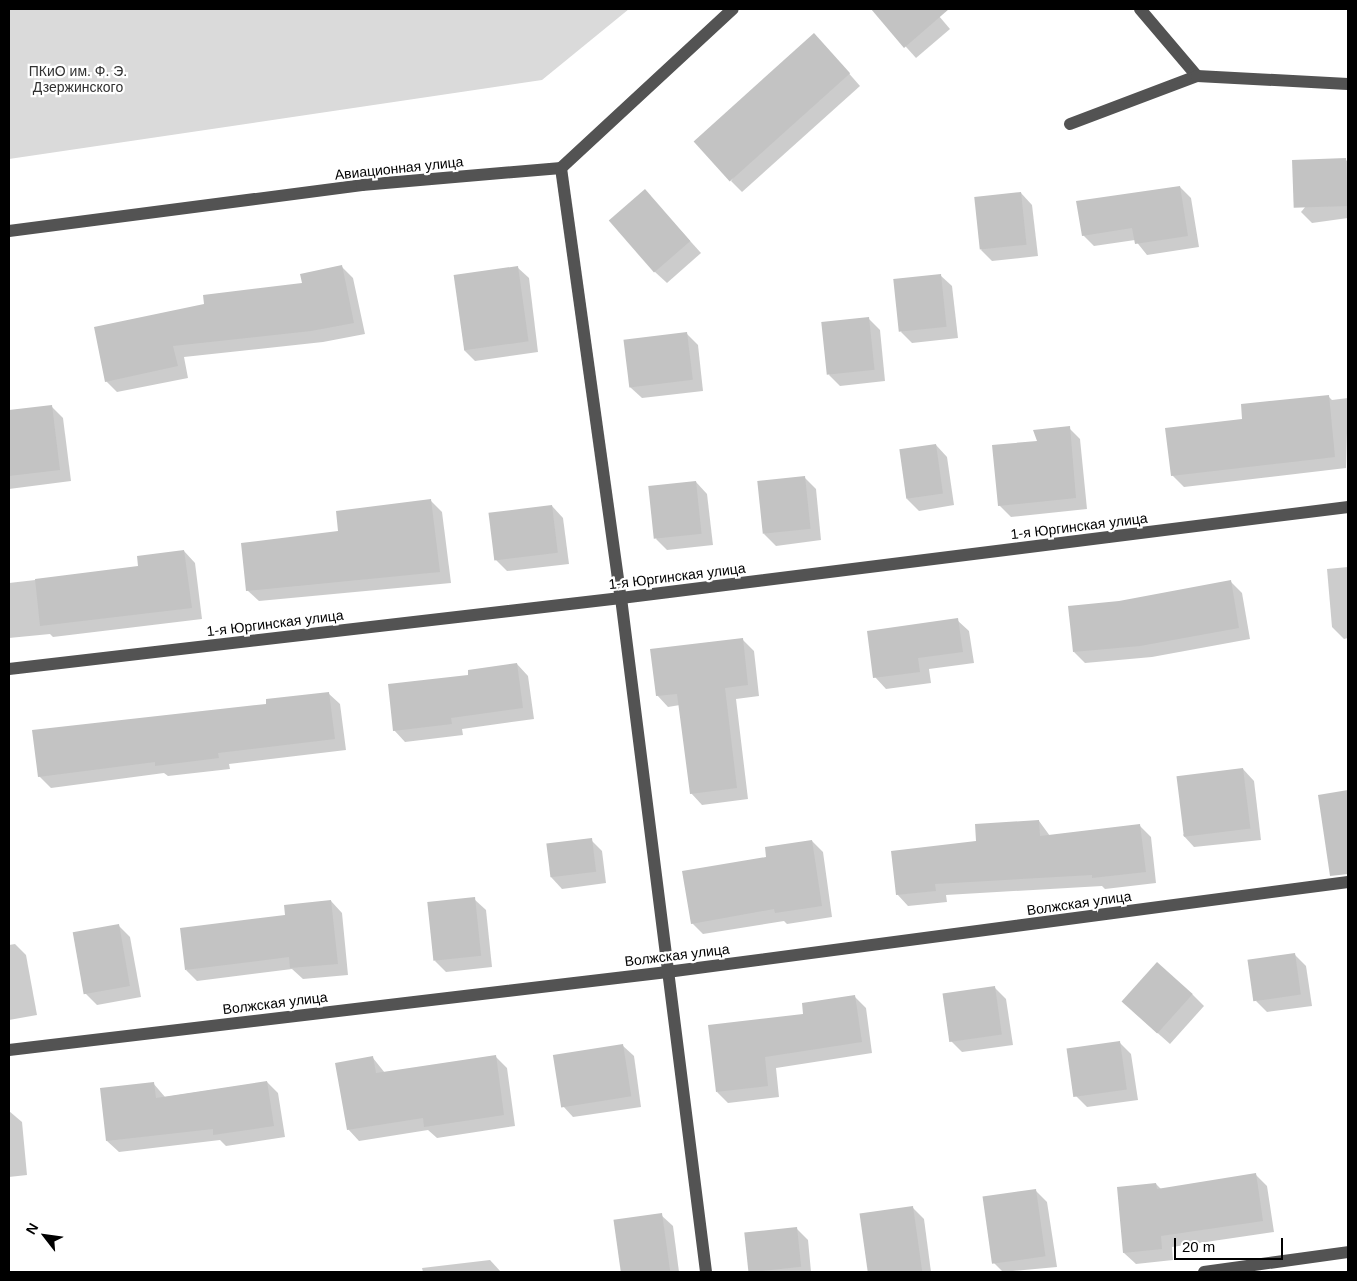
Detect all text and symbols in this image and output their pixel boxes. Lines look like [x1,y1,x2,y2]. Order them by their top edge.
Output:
park label: ПКиО им. Ф. Э. Дзержинского [29,63,127,95]
street label: Авиационная улица [334,153,464,183]
street label: 1-я Юргинская улица [1010,509,1148,543]
street label: 1-я Юргинская улица [608,559,746,593]
street label: 1-я Юргинская улица [206,606,344,640]
street label: Волжская улица [1026,887,1132,919]
street label: Волжская улица [624,940,730,970]
street label: Волжская улица [222,988,328,1018]
north arrow [20,1211,70,1261]
text: N [23,1220,41,1237]
scale bar [1177,1228,1286,1260]
text: 20 m [1182,1238,1215,1255]

